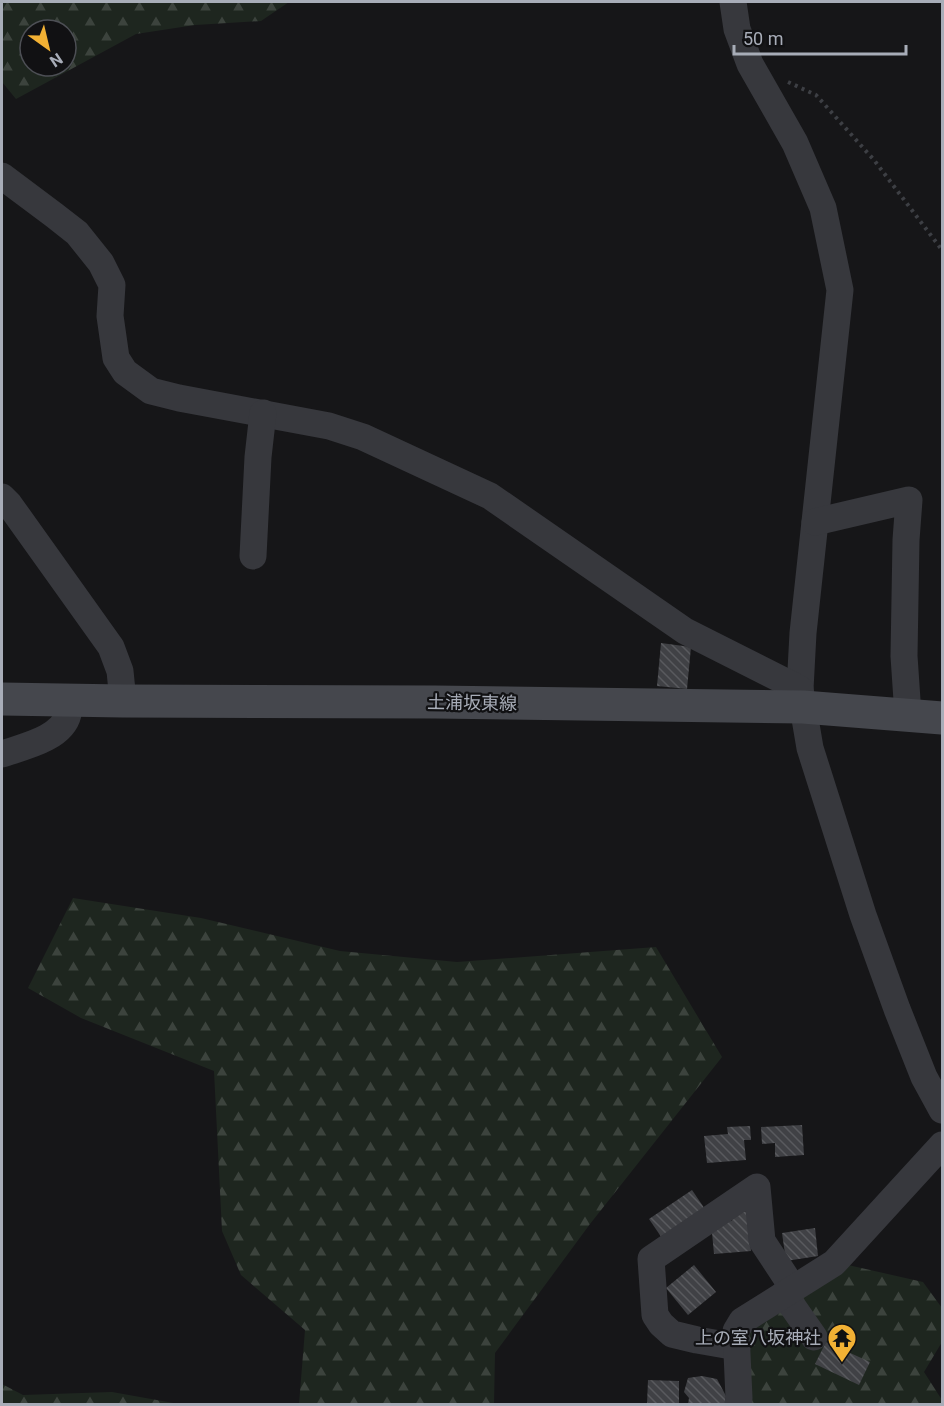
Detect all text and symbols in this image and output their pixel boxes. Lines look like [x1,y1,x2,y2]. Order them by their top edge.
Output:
north arrow [18,18,78,78]
scale bar [734,18,906,56]
text: 50 m [743,28,783,49]
text: N [46,49,66,71]
street label: 土浦坂東線 [427,691,517,714]
temple icon: 上の室八坂神社 [826,1322,858,1364]
place label: 上の室八坂神社 [695,1327,821,1348]

